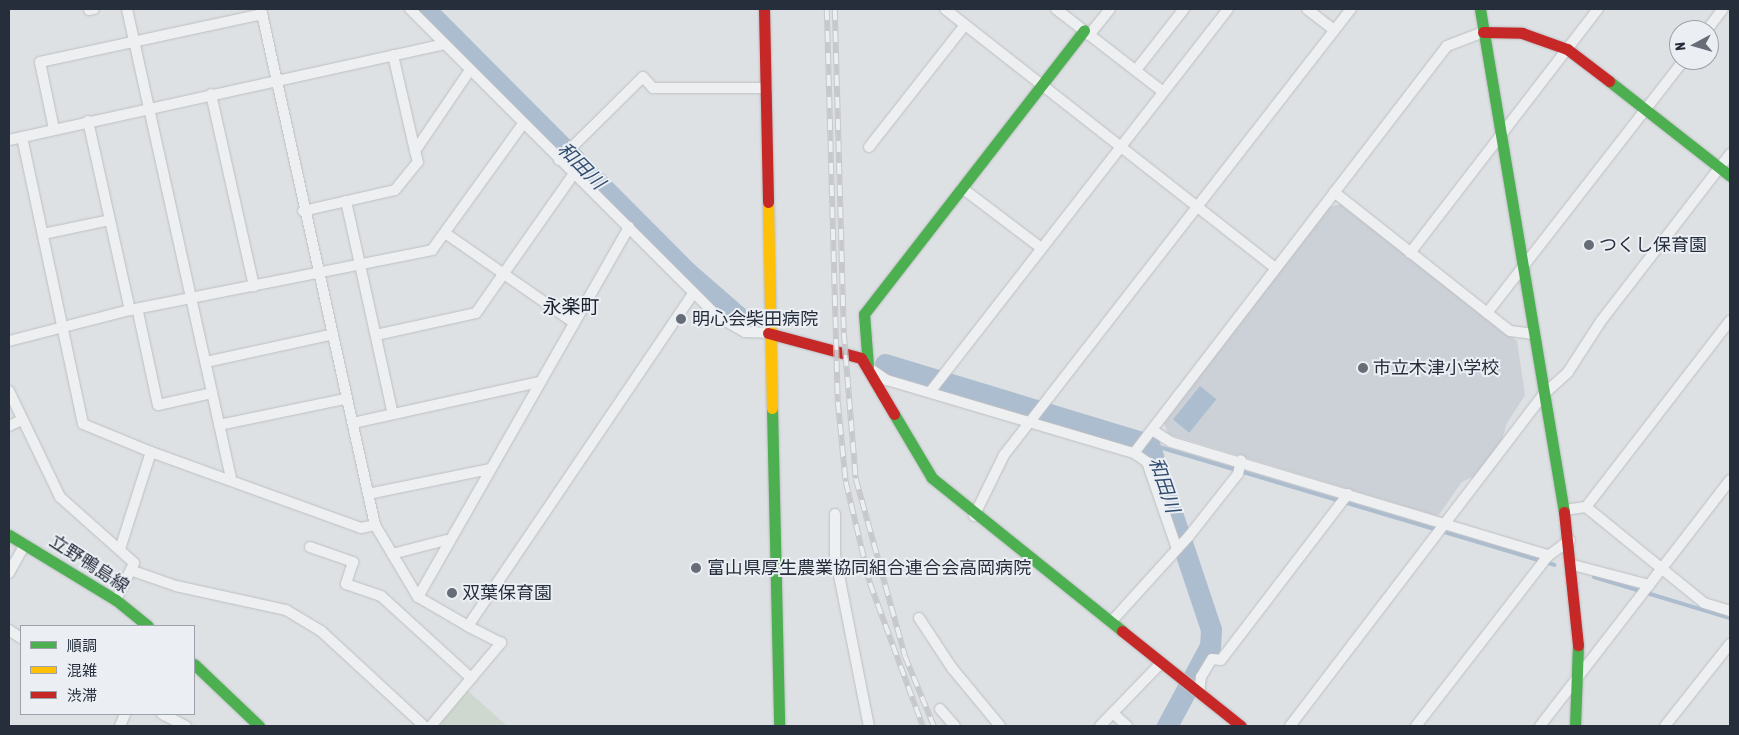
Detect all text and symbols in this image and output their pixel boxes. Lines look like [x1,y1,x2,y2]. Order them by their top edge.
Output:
north arrow [1669,20,1719,70]
text: N [1672,42,1688,51]
water label: 和田川 [553,138,609,194]
place label: つくし保育園 [1599,234,1707,256]
marker: つくし保育園 [1583,239,1595,251]
district label: 永楽町 [543,296,599,318]
place label: 明心会柴田病院 [692,308,818,330]
marker: 明心会柴田病院 [674,312,688,326]
place label: 市立木津小学校 [1373,357,1499,379]
marker: 市立木津小学校 [1357,362,1369,374]
water label: 和田川 [1144,454,1184,516]
street label: 立野鴨島線 [45,530,133,598]
place label: 富山県厚生農業協同組合連合会高岡病院 [707,557,1031,579]
marker: 富山県厚生農業協同組合連合会高岡病院 [689,561,703,575]
place label: 双葉保育園 [462,582,552,604]
marker: 双葉保育園 [446,587,458,599]
legend [20,625,195,715]
text: 順調 [67,637,97,654]
text: 混雑 [67,662,97,679]
text: 渋滞 [67,687,97,704]

